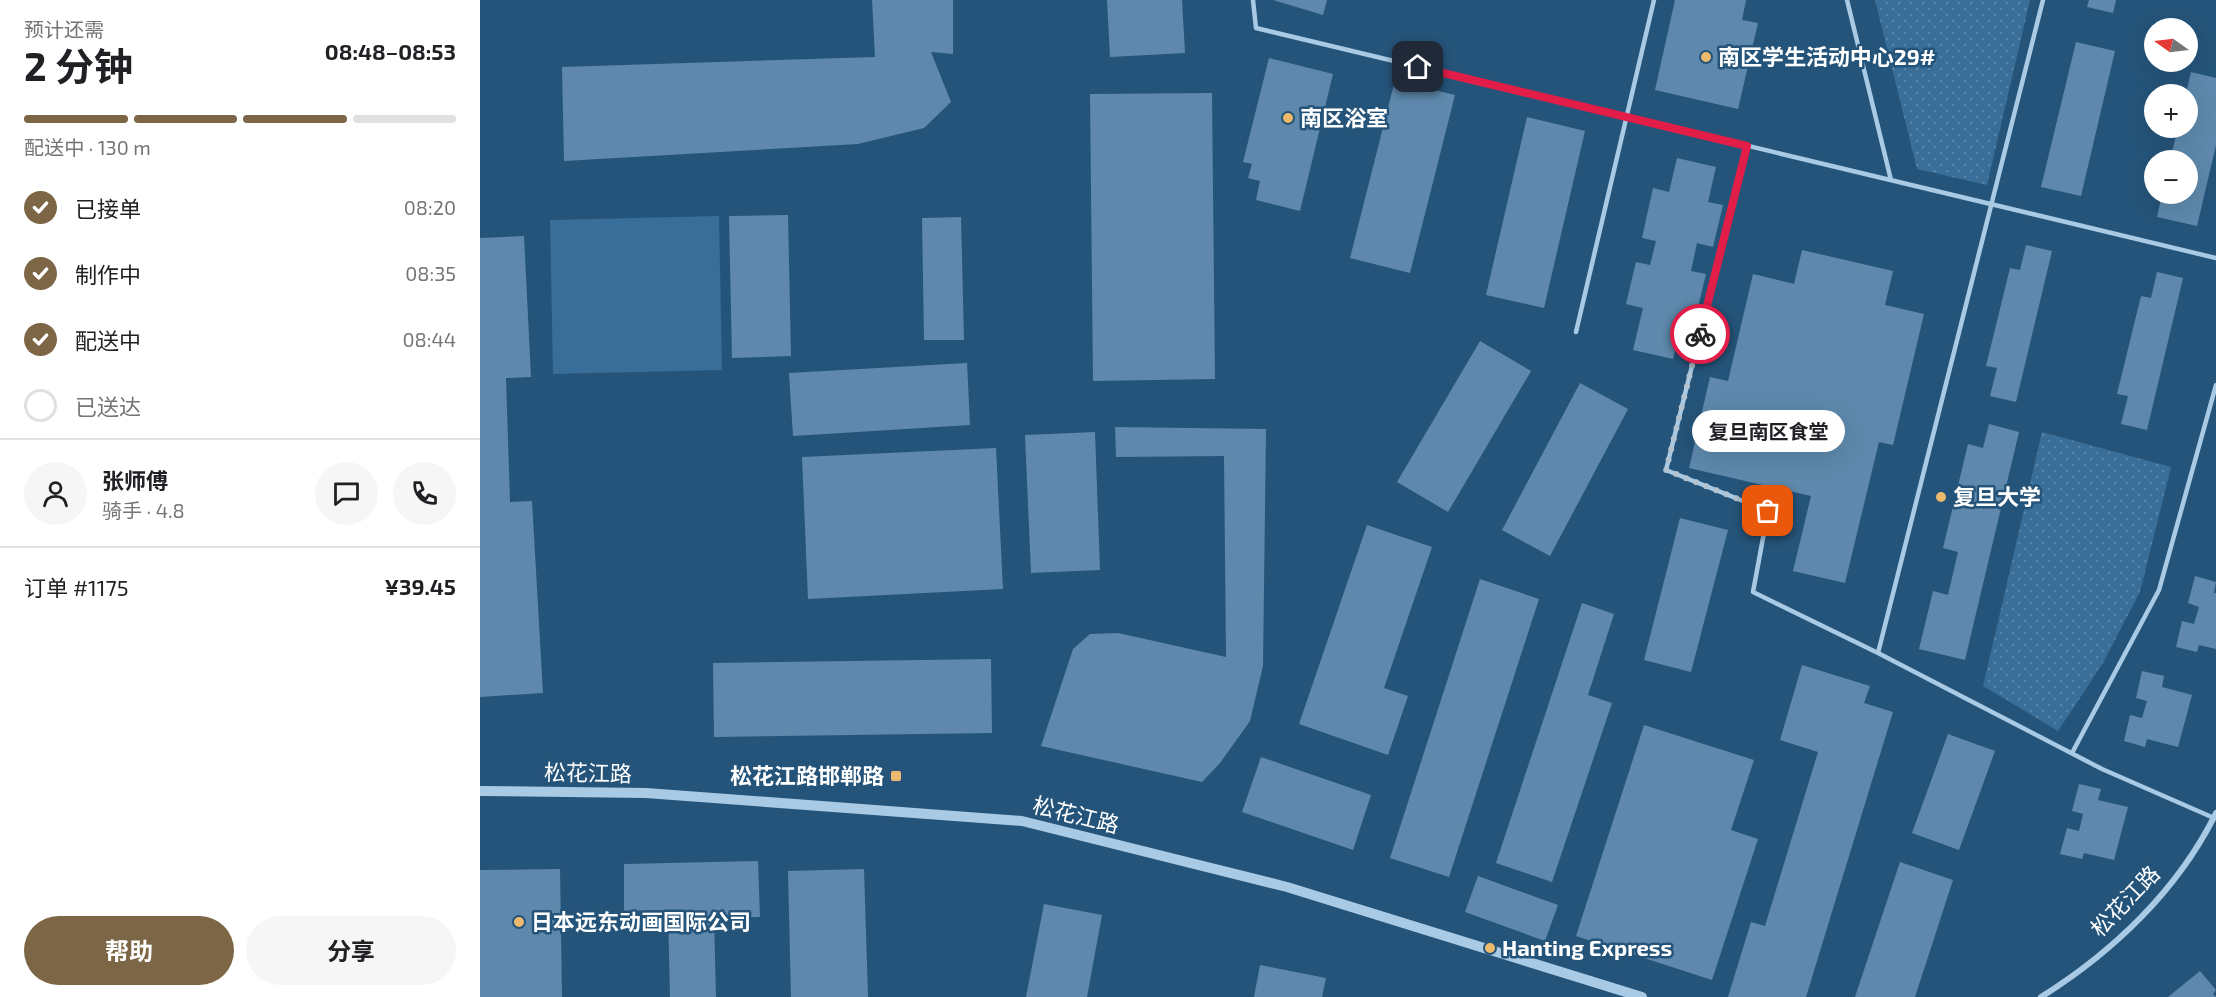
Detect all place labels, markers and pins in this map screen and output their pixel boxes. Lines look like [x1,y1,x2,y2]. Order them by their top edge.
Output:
pin [1392,41,1443,92]
place label: 南区学生活动中心29# [1718,43,1935,69]
marker: 南区学生活动中心29# [1699,50,1713,64]
place label: 南区浴室 [1300,104,1388,130]
marker: 南区浴室 [1281,111,1295,125]
callout: 复旦南区食堂 [1692,409,1844,451]
place label: 复旦大学 [1953,483,2041,509]
pin [1742,485,1793,536]
marker: 复旦大学 [1934,490,1948,504]
place label: 松花江路邯郸路 [730,762,884,788]
marker: 松花江路邯郸路 [889,769,903,783]
place label: 日本远东动画国际公司 [531,908,751,934]
marker: 日本远东动画国际公司 [512,915,526,929]
place label: Hanting Express [1502,934,1672,960]
marker: Hanting Express [1483,941,1497,955]

